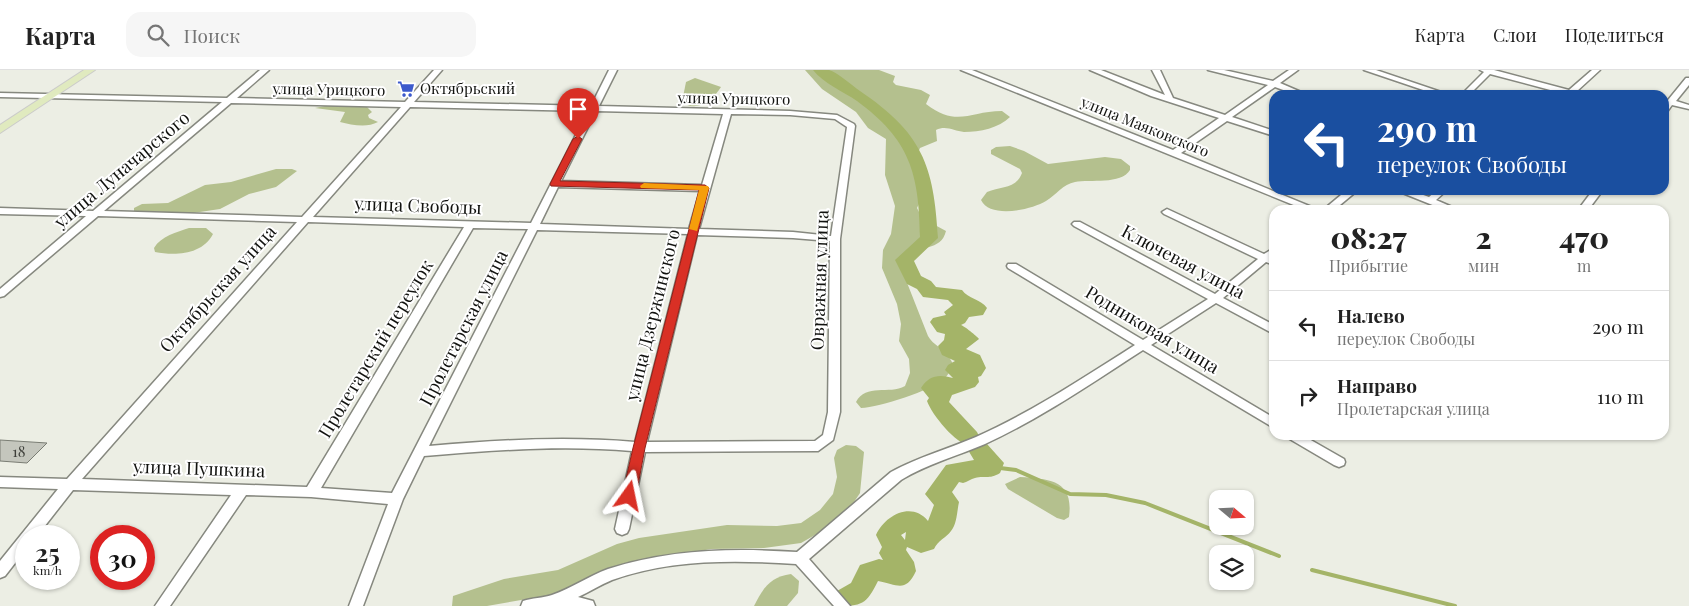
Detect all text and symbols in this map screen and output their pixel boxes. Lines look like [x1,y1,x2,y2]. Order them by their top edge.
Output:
search box [126,12,476,57]
text: Карта [25,19,96,51]
icon: search [144,21,172,49]
text: Поиск [184,22,240,48]
text: Карта [1414,23,1465,47]
text: Слои [1493,23,1537,47]
text: Поделиться [1565,23,1664,47]
street label: улица Урицкого [272,78,385,100]
place label: Октябрьский [420,78,515,98]
supermarket icon: Октябрьский [396,79,416,99]
street label: улица Урицкого [677,87,790,109]
pin [557,88,599,139]
street label: улица Маяковского [1077,91,1212,161]
icon: arrive [564,95,592,123]
text: 290 m [1377,104,1477,151]
street label: улица Луначарского [48,105,194,234]
icon: left [1294,110,1359,175]
text: переулок Свободы [1377,149,1567,179]
street label: улица Свободы [353,191,482,219]
street label: Овражная улица [805,209,833,351]
text: 08:27 [1330,217,1407,257]
text: 2 [1476,217,1492,257]
text: 470 [1559,217,1609,257]
street label: Ключевая улица [1118,218,1249,304]
street label: Октябрьская улица [154,220,281,357]
street label: улица Дзержинского [619,226,685,404]
street label: Пролетарская улица [413,245,513,410]
street label: Пролетарский переулок [312,255,438,442]
text: Прибытие [1329,255,1408,276]
text: мин [1468,255,1499,276]
text: m [1577,255,1591,276]
street label: Родниковая улица [1081,280,1224,379]
text: Налево [1337,302,1405,328]
icon: left [1294,312,1322,340]
text: 290 m [1592,313,1644,339]
text: переулок Свободы [1337,328,1475,349]
text: Направо [1337,372,1417,398]
icon: right [1294,382,1322,410]
text: 110 m [1597,383,1644,409]
text: Пролетарская улица [1337,398,1490,419]
house number: 18 [12,441,26,461]
street label: улица Пушкина [132,454,266,482]
position arrow [602,469,654,521]
north arrow [1209,490,1254,535]
map controls [1209,490,1254,590]
speed limit sign: 30 [90,525,155,590]
text: 25 [35,535,60,568]
button: layers [1209,545,1254,590]
text: km/h [33,562,62,578]

